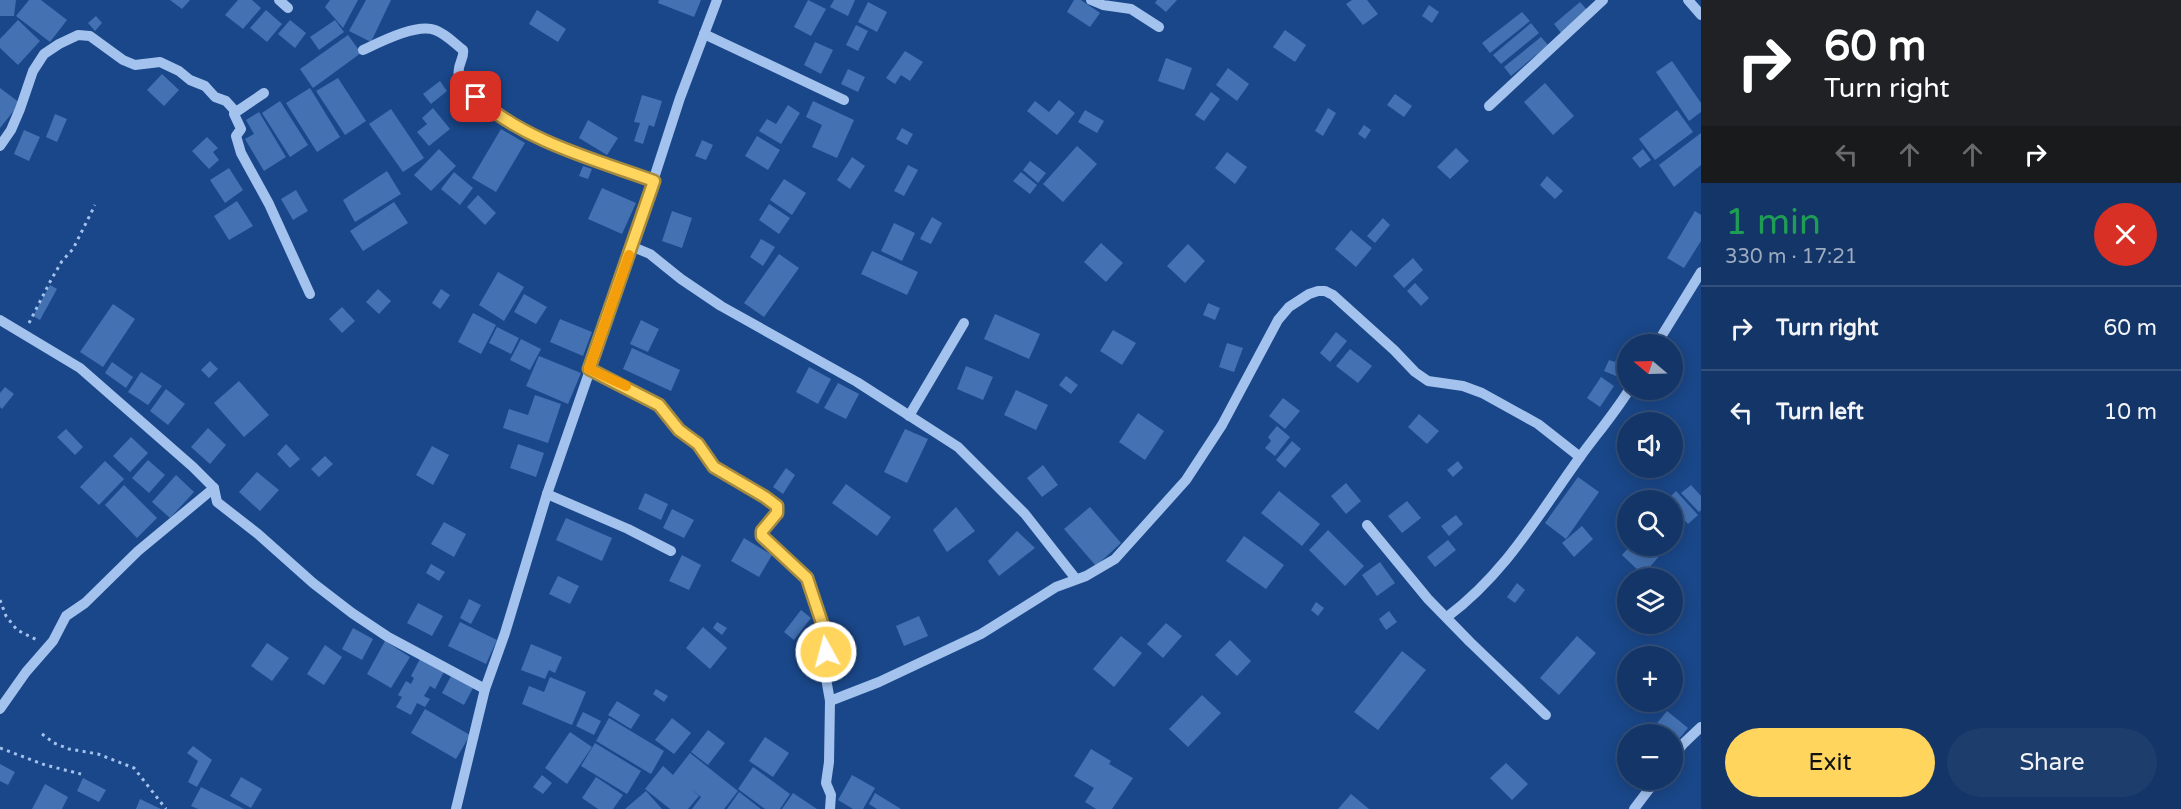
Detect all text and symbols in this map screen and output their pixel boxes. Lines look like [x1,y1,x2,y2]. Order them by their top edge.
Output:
text: 60 m [1824,21,1926,72]
icon: right [1725,24,1803,102]
pin [450,71,501,122]
text: Turn right [1824,72,1950,105]
icon: arrive [459,80,492,113]
icon: left [1830,138,1863,171]
icon: ahead [1893,138,1926,171]
icon: ahead [1956,138,1989,171]
icon: right [2019,138,2052,171]
text: 1 min [1725,201,1821,244]
button: close [2094,203,2157,266]
text: 330 m · 17:21 [1725,245,1857,269]
icon: right [1725,312,1758,345]
text: Turn right [1776,315,1878,341]
text: 60 m [2103,315,2157,341]
north arrow [1617,334,1683,400]
map controls [1617,334,1683,790]
icon: left [1725,396,1758,429]
text: Turn left [1776,399,1864,425]
text: 10 m [2103,399,2157,425]
button: sound [1617,412,1683,478]
button: search [1617,490,1683,556]
button: layers [1617,568,1683,634]
position arrow [794,620,858,684]
button: + [1617,646,1683,712]
button: − [1617,724,1683,790]
button: Exit [1725,728,1935,797]
button: Share [1947,728,2157,797]

